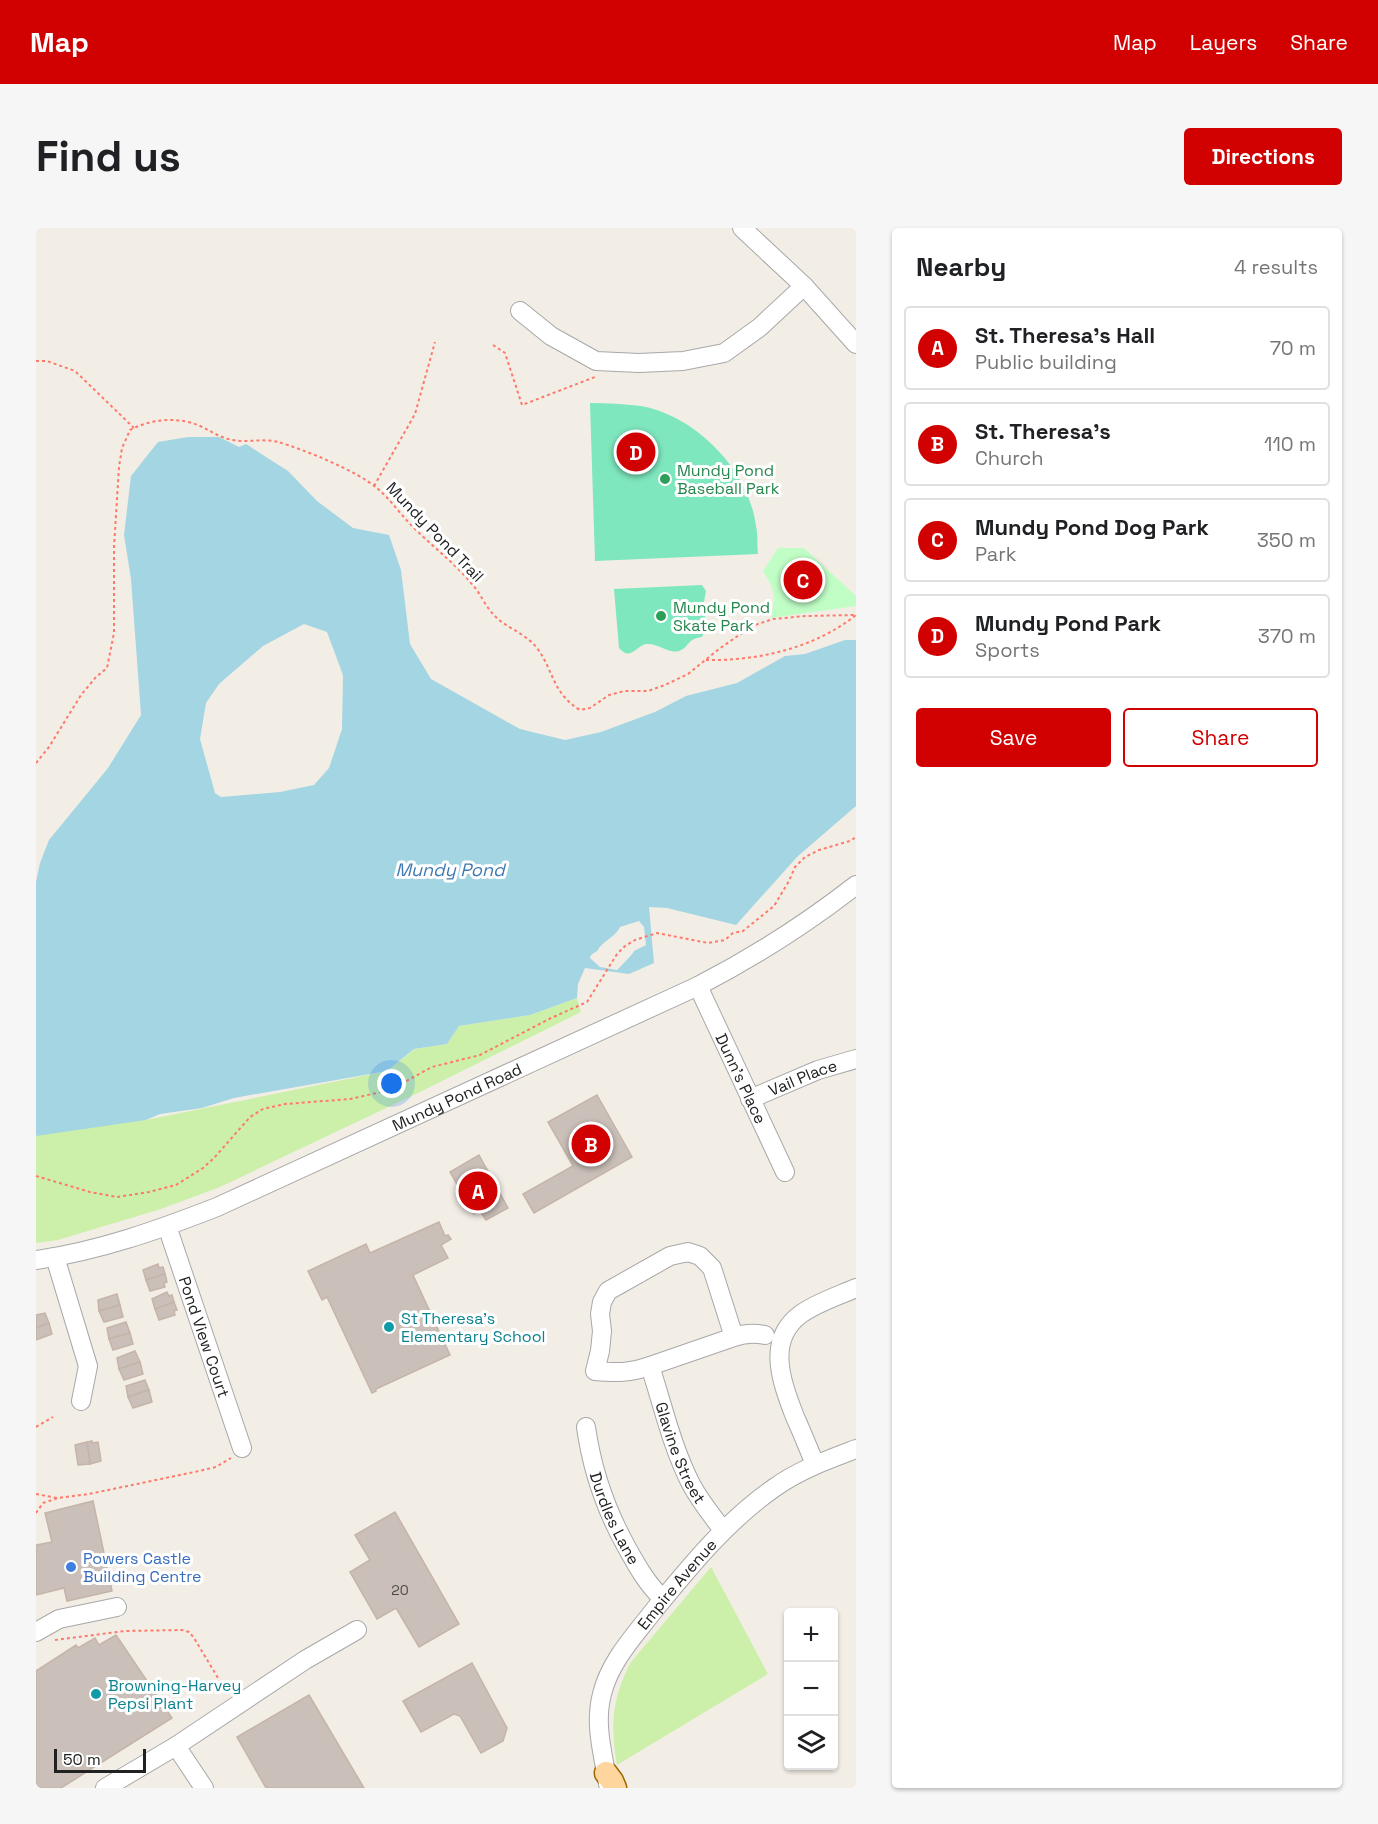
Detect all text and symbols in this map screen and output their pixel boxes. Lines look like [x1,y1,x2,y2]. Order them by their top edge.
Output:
text: Map [30,24,89,60]
text: Map [1113,29,1157,56]
text: Layers [1190,29,1257,56]
text: Share [1290,29,1348,56]
button: Directions [1184,128,1342,185]
text: Find us [36,130,181,183]
text: Nearby [916,250,1006,284]
text: 4 results [1234,254,1318,280]
text: St. Theresa's Hall [975,321,1155,349]
text: A [931,335,944,361]
text: 70 m [1270,335,1316,361]
text: Public building [975,349,1117,375]
text: St. Theresa's [975,417,1111,445]
pin: D [616,430,656,474]
text: B [931,431,944,457]
text: 110 m [1264,431,1316,457]
text: Church [975,445,1044,471]
place label: Mundy Pond Baseball Park [677,460,780,499]
marker: Mundy Pond Baseball Park [658,472,672,486]
street label: Mundy Pond Trail [382,477,488,587]
text: Mundy Pond Dog Park [975,513,1209,541]
text: C [931,527,944,553]
text: 350 m [1257,527,1316,553]
text: Park [975,541,1017,567]
pin: C [784,558,822,602]
place label: Mundy Pond Skate Park [673,597,770,636]
marker: Mundy Pond Skate Park [654,609,668,623]
text: Mundy Pond Park [975,609,1161,637]
text: D [931,623,944,649]
text: 370 m [1258,623,1316,649]
text: Sports [975,637,1040,663]
button: Save [916,708,1111,767]
button: Share [1123,708,1318,767]
water label: Mundy Pond [395,858,507,881]
street label: Dunn's Place [711,1030,771,1127]
street label: Vail Place [765,1055,839,1100]
street label: Mundy Pond Road [389,1058,525,1136]
your location [377,1069,406,1098]
pin: B [572,1122,610,1166]
pin: A [458,1168,498,1214]
street label: Pond View Court [174,1273,235,1400]
place label: St Theresa's Elementary School [401,1308,546,1347]
marker: St Theresa's Elementary School [382,1320,396,1334]
street label: Glavine Street [651,1399,711,1508]
street label: Durdles Lane [585,1469,645,1568]
street label: Empire Avenue [632,1534,721,1634]
place label: Powers Castle Building Centre [83,1548,202,1587]
marker: Powers Castle Building Centre [64,1560,78,1574]
house number: 20 [391,1581,409,1599]
map controls [784,1608,838,1770]
button: + [784,1608,838,1662]
button: − [784,1662,838,1716]
place label: Browning-Harvey Pepsi Plant [108,1675,241,1714]
marker: Browning-Harvey Pepsi Plant [89,1687,103,1701]
button: layers [784,1716,838,1770]
scale bar [54,1746,146,1774]
text: 50 m [63,1749,101,1770]

